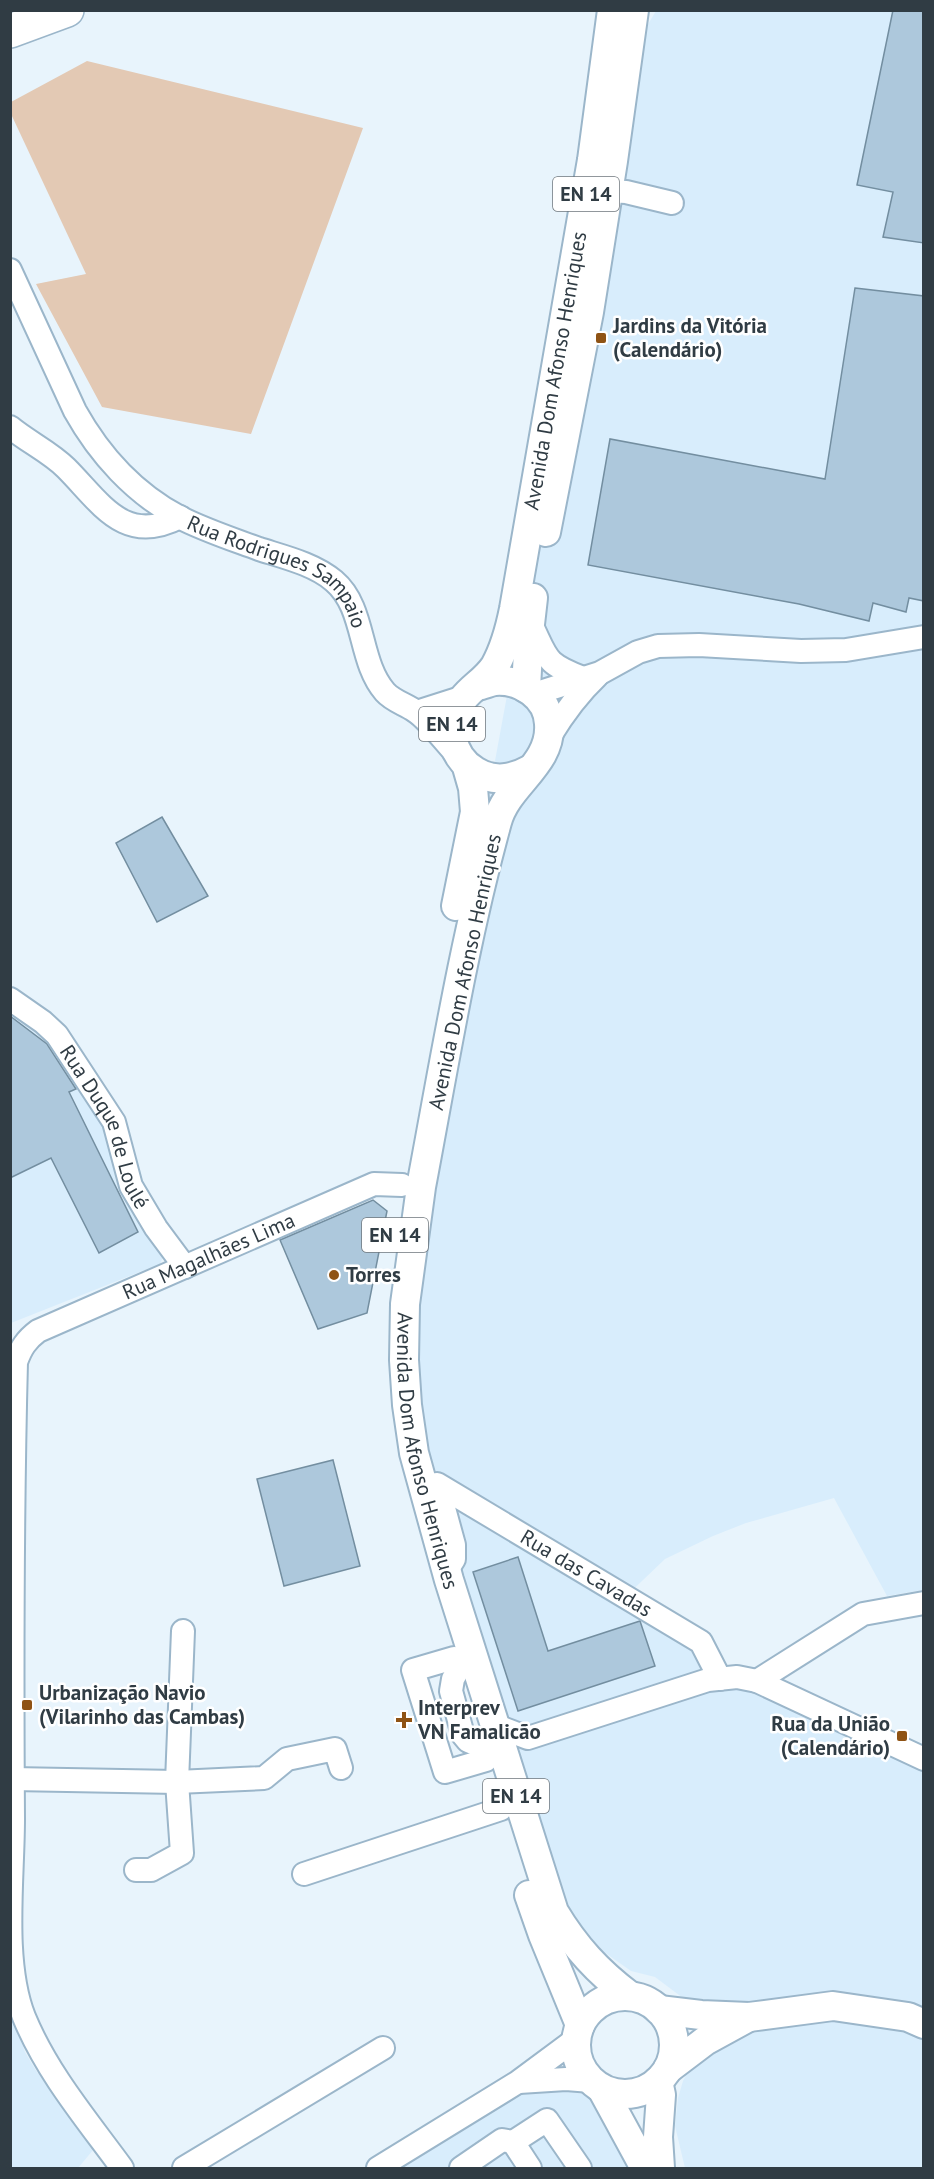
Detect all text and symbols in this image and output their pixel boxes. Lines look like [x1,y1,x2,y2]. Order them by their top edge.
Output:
road number: EN 14 [553,177,619,211]
street label: Avenida Dom Afonso Henriques [517,229,592,512]
place label: Jardins da Vitória (Calendário) [612,312,767,363]
marker: Jardins da Vitória (Calendário) [594,331,608,345]
street label: Rua Rodrigues Sampaio [183,509,373,631]
road number: EN 14 [419,707,485,741]
street label: Avenida Dom Afonso Henriques [422,831,507,1113]
street label: Rua Duque de Loulé [54,1040,156,1214]
street label: Rua Magalhães Lima [118,1206,299,1305]
road number: EN 14 [362,1218,428,1252]
place label: Torres [346,1261,401,1288]
marker: Torres [327,1268,341,1282]
street label: Avenida Dom Afonso Henriques [391,1312,465,1592]
street label: Rua das Cavadas [516,1523,657,1623]
place label: Urbanização Navio (Vilarinho das Cambas) [39,1679,245,1730]
place label: Interprev VN Famalicão [417,1694,541,1745]
marker: Urbanização Navio (Vilarinho das Cambas) [20,1698,34,1712]
place label: Rua da União (Calendário) [771,1710,890,1761]
marker: Interprev VN Famalicão [395,1711,413,1729]
marker: Rua da União (Calendário) [895,1729,909,1743]
road number: EN 14 [483,1779,549,1813]

